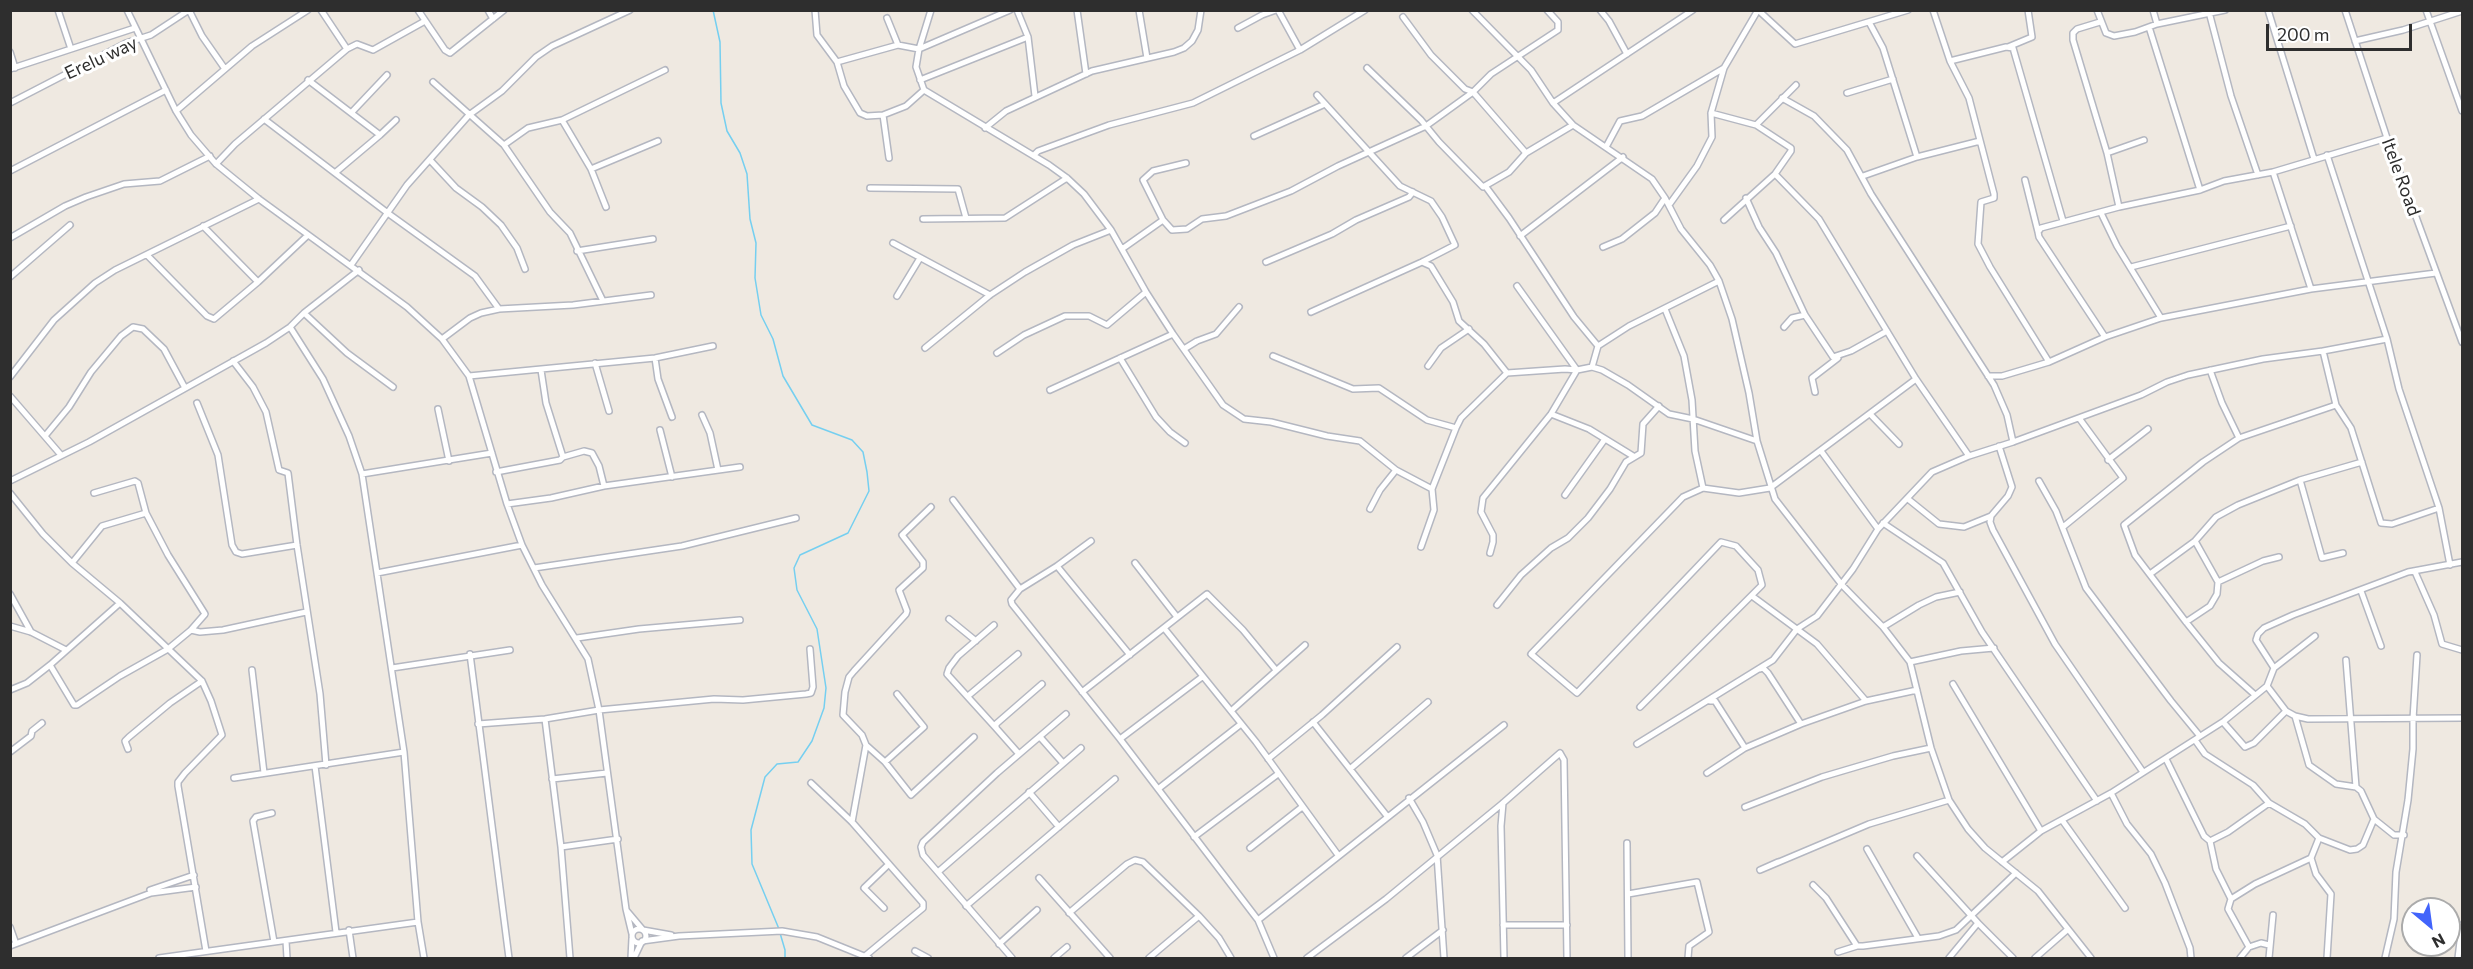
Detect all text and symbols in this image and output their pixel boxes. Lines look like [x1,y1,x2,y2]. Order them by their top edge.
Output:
scale bar [2269,12,2414,50]
text: 200 m [2277,23,2330,45]
street label: Erelu way [61,32,141,84]
street label: Itele Road [2377,135,2425,219]
north arrow [2401,897,2461,957]
text: N [2429,930,2449,953]

